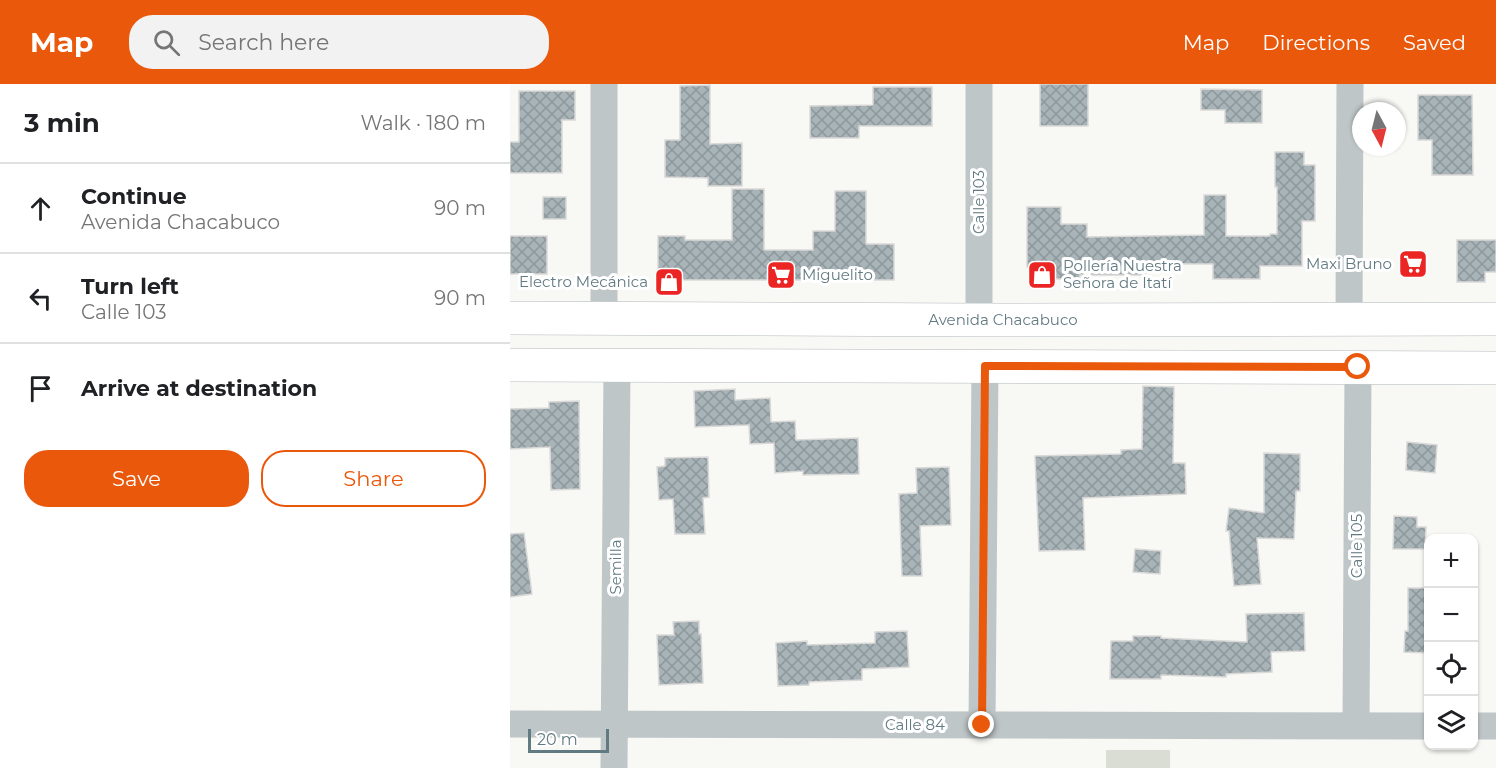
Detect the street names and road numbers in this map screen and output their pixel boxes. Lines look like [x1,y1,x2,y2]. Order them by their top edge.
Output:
street label: Calle 103 [969,170,988,234]
street label: Avenida Chacabuco [928,310,1078,329]
street label: Calle 105 [1347,514,1366,578]
street label: Semilla [606,539,625,595]
street label: Calle 84 [885,715,945,734]

